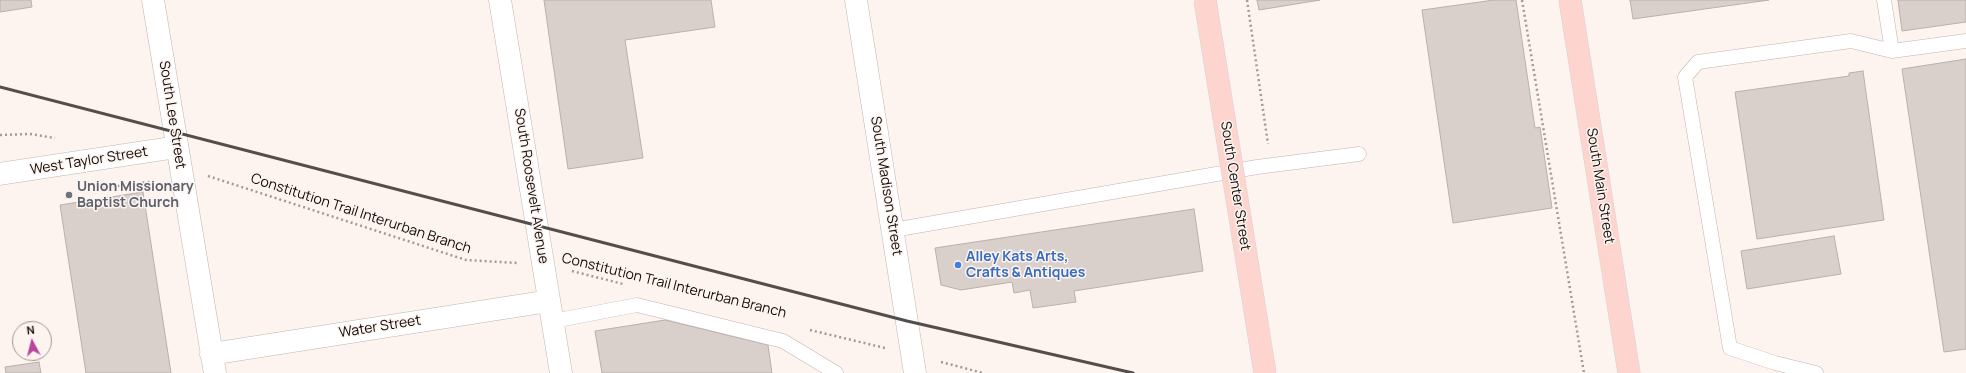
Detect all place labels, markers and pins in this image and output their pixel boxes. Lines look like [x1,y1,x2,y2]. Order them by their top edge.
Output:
place label: Union Missionary Baptist Church [77,179,194,212]
marker: Union Missionary Baptist Church [64,190,74,200]
place label: Alley Kats Arts, Crafts & Antiques [966,249,1085,282]
marker: Alley Kats Arts, Crafts & Antiques [953,260,963,270]

